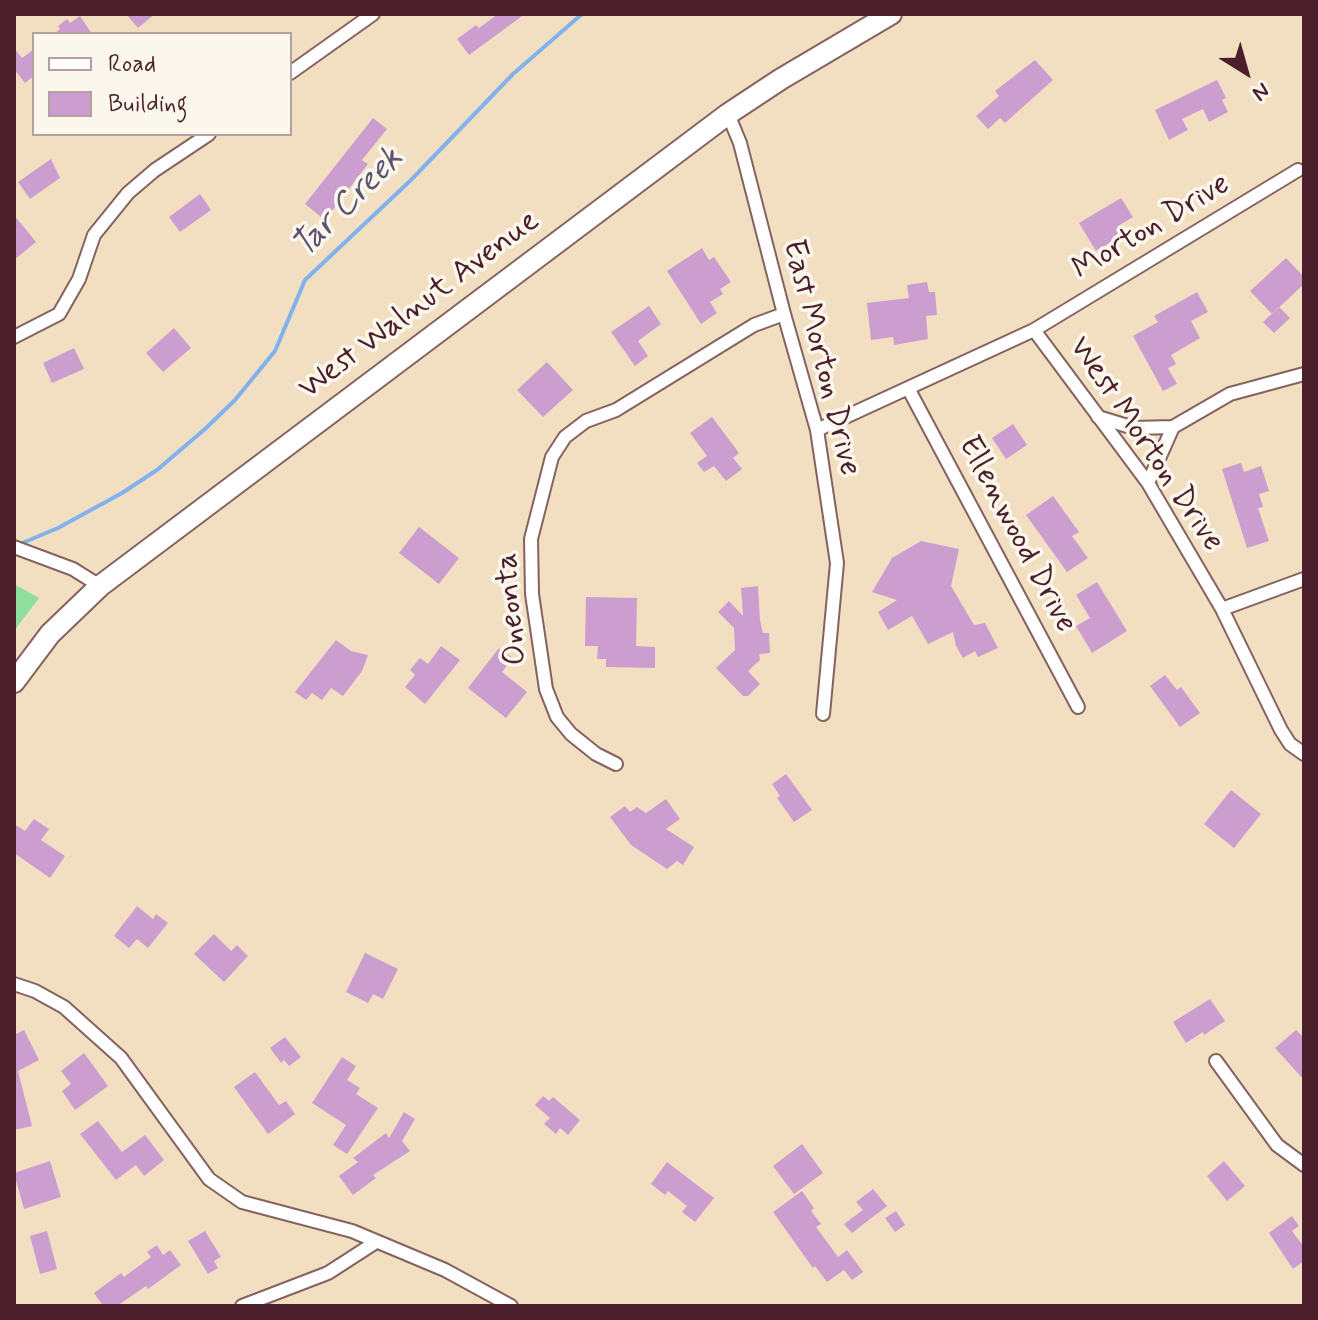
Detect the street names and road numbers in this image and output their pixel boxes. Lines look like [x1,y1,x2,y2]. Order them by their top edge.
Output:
street label: Morton Drive [1066,166,1238,290]
street label: West Walnut Avenue [292,203,548,409]
street label: East Morton Drive [772,236,868,480]
street label: West Morton Drive [1059,330,1231,560]
street label: Ellenwood Drive [948,430,1084,640]
street label: Oneonta [489,551,537,667]

